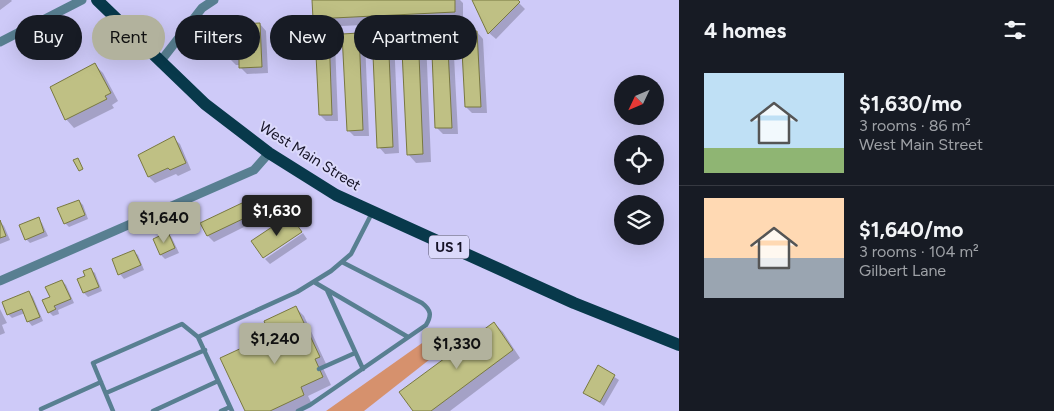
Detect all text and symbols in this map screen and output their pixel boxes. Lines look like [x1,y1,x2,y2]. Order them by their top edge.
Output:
chip: Buy [15,15,82,60]
chip: Rent [92,15,165,60]
chip: Filters [175,15,260,60]
chip: New [270,15,344,60]
chip: Apartment [354,15,477,60]
icon: filters [1001,16,1029,44]
text: 4 homes [704,18,786,43]
north arrow [614,75,664,125]
map controls [614,75,664,245]
text: $1,630/mo [859,91,962,116]
icon: home [744,93,804,153]
text: 3 rooms · 86 m² [859,116,971,135]
street label: West Main Street [256,118,364,195]
button: locate [614,135,664,185]
text: West Main Street [859,135,983,154]
pin: $1,630 [236,194,318,237]
button: layers [614,195,664,245]
text: $1,630 [253,201,301,220]
pin: $1,640 [123,202,205,244]
text: $1,640 [139,208,189,227]
text: $1,640/mo [859,217,964,242]
icon: home [744,218,804,278]
road number: US 1 [429,236,469,258]
text: 3 rooms · 104 m² [859,242,979,261]
text: Gilbert Lane [859,261,946,280]
pin: $1,240 [234,322,316,365]
pin: $1,330 [416,328,498,370]
text: $1,240 [250,329,300,348]
text: $1,330 [433,334,481,353]

